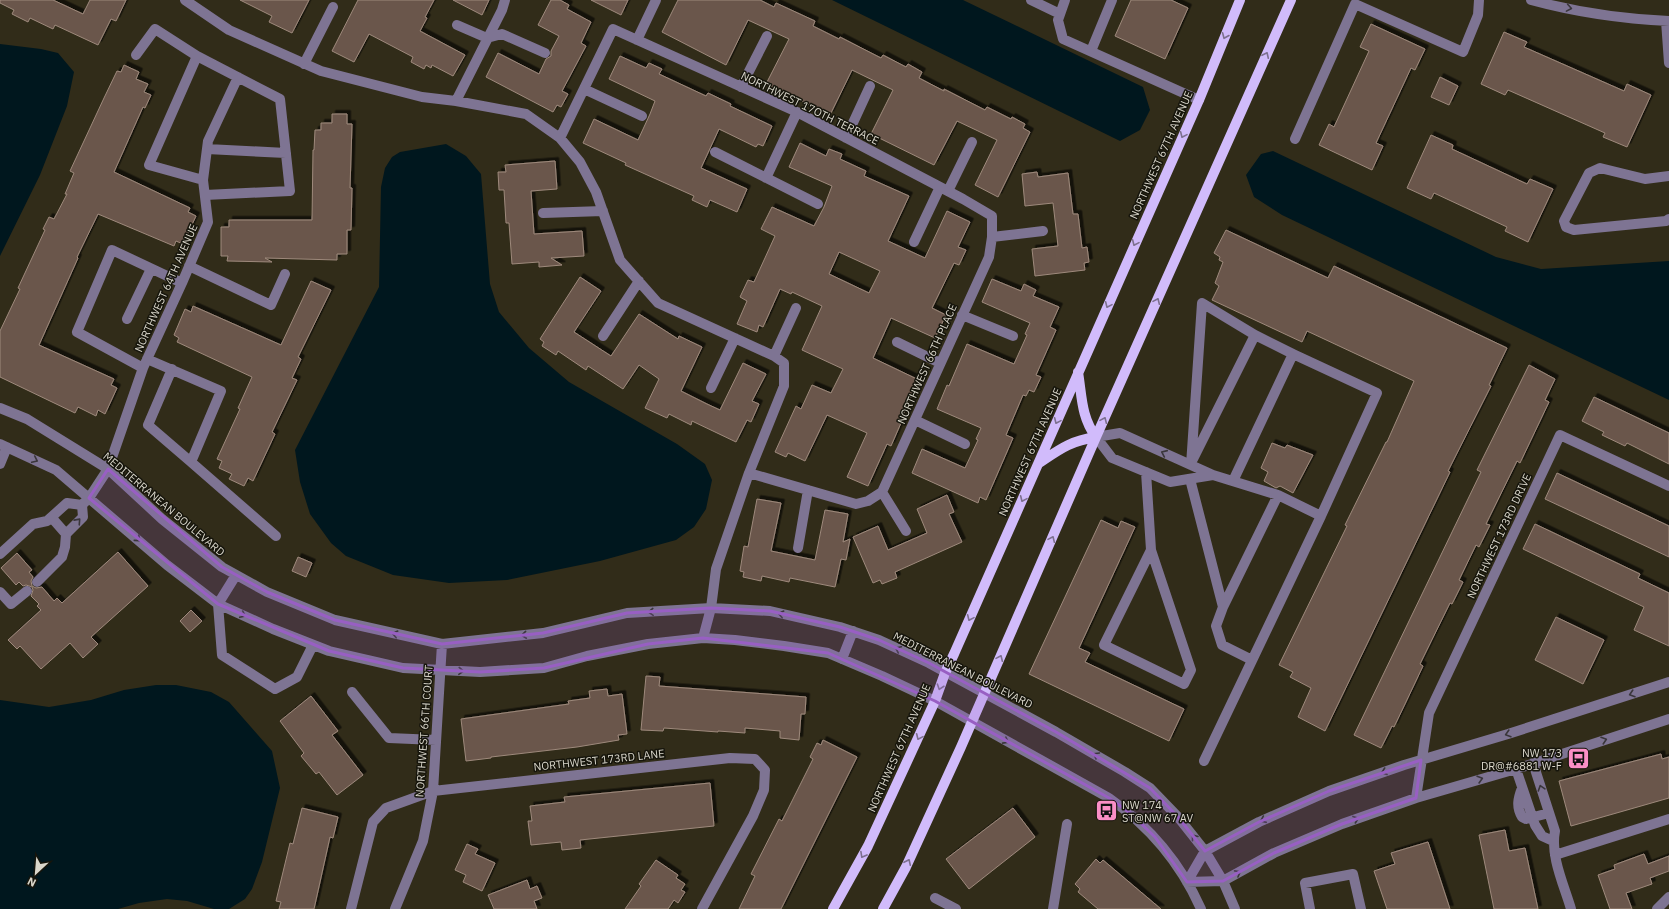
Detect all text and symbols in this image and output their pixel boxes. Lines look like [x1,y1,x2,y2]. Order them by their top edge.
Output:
one-way arrow [1566,3,1572,12]
one-way arrow [1222,32,1230,39]
one-way arrow [1261,52,1269,60]
street label: NORTHWEST 17OTH TERRACE [739,68,881,148]
street label: NORTHWEST 67TH AVENUE [1126,89,1196,221]
one-way arrow [1180,131,1188,139]
street label: NORTHWEST 64TH AVENUE [131,222,201,354]
one-way arrow [1132,239,1140,246]
one-way arrow [1152,298,1160,305]
one-way arrow [1105,301,1113,309]
street label: NORTHWEST 66TH PLACE [894,302,960,426]
street label: NORTHWEST 67TH AVENUE [995,386,1065,518]
one-way arrow [1054,416,1062,424]
one-way arrow [1099,417,1107,424]
street label: MEDITERRANEAN BOULEVARD [100,449,228,559]
one-way arrow [1161,450,1169,458]
one-way arrow [31,455,39,463]
street label: NORTHWEST 173RD DRIVE [1464,471,1534,601]
one-way arrow [1020,495,1028,502]
one-way arrow [74,518,81,526]
one-way arrow [133,535,140,542]
one-way arrow [1047,536,1055,543]
one-way arrow [648,607,654,616]
one-way arrow [238,610,246,618]
one-way arrow [777,610,784,618]
one-way arrow [967,614,975,621]
street label: MEDITERRANEAN BOULEVARD [891,629,1035,711]
one-way arrow [392,630,399,638]
one-way arrow [521,631,527,640]
one-way arrow [894,646,902,654]
one-way arrow [995,655,1003,662]
street label: NORTHWEST 66TH COURT [412,664,436,798]
one-way arrow [458,667,464,676]
street label: NORTHWEST 67TH AVENUE [864,682,934,814]
one-way arrow [936,684,944,691]
one-way arrow [1629,689,1636,698]
one-way arrow [1505,729,1512,738]
one-way arrow [915,733,923,740]
one-way arrow [1001,736,1009,744]
one-way arrow [1600,737,1607,745]
street label: NORTHWEST 173RD LANE [533,746,665,774]
place label: NW 173 DR@#6881 W-F [1481,746,1562,773]
bus stop icon: NW 173 DR@#6881 W-F [1565,746,1591,772]
one-way arrow [1092,752,1100,759]
one-way arrow [1380,767,1387,776]
one-way arrow [1476,775,1483,784]
one-way arrow [1537,785,1546,792]
bus stop icon: NW 174 ST@NW 67 AV [1093,798,1119,824]
place label: NW 174 ST@NW 67 AV [1122,798,1193,825]
one-way arrow [1260,815,1268,823]
one-way arrow [1352,815,1359,824]
one-way arrow [1192,834,1199,841]
one-way arrow [861,851,868,858]
north arrow [16,853,56,893]
one-way arrow [903,859,911,866]
one-way arrow [1234,871,1241,878]
text: N [25,874,38,890]

